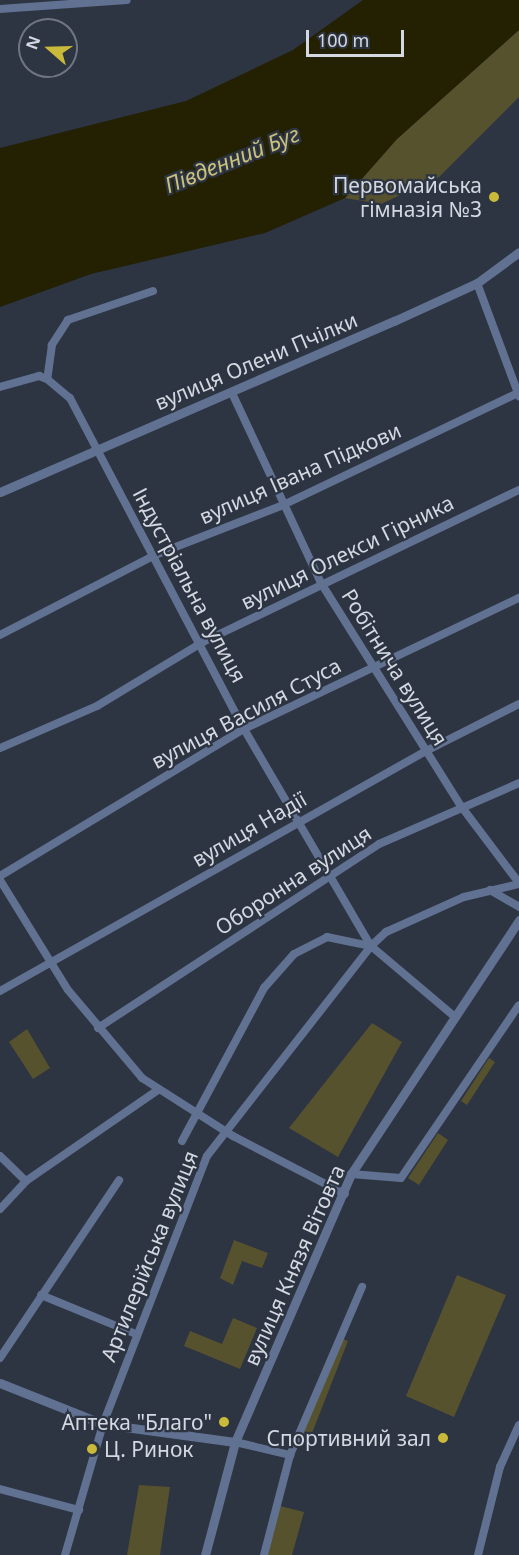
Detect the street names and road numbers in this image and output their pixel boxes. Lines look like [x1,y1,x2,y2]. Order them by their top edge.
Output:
street label: вулиця Олени Пчілки [151,307,361,415]
street label: вулиця Івана Підкови [195,417,405,529]
street label: Індустріальна вулиця [128,483,252,687]
street label: вулиця Олекси Гірника [237,489,457,615]
street label: Робітнича вулиця [337,584,453,750]
street label: вулиця Василя Стуса [147,652,345,774]
street label: вулиця Надії [187,786,311,872]
street label: Оборонна вулиця [210,820,376,940]
street label: Артилерійська вулиця [95,1147,203,1365]
street label: вулиця Князя Вітовта [238,1161,350,1369]

